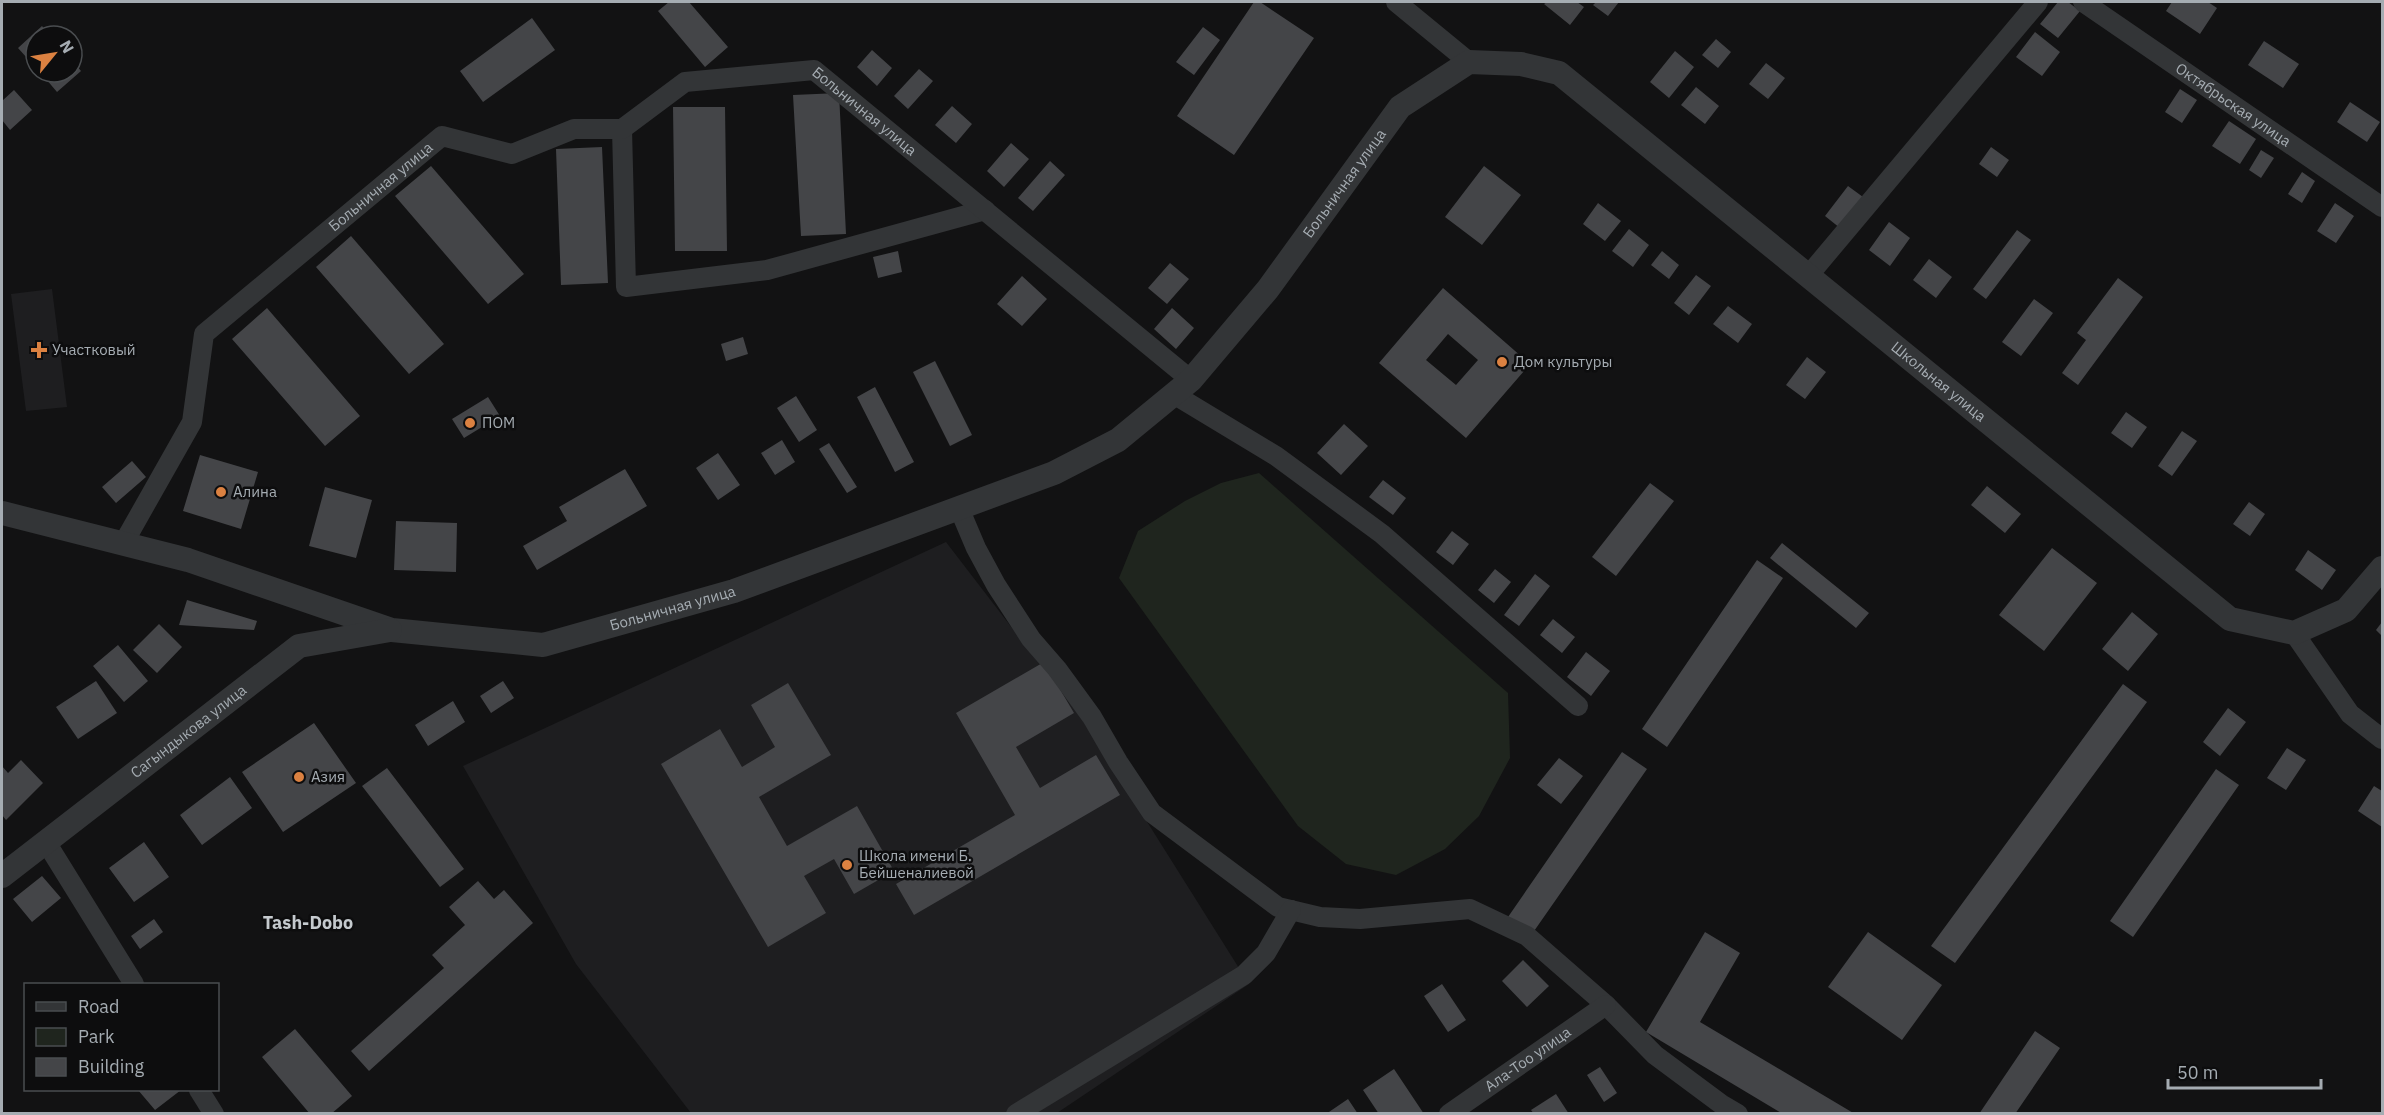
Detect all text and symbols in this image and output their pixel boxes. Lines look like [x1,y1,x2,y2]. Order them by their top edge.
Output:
north arrow [24,24,84,84]
text: N [55,36,79,57]
street label: Октябрьская улица [2172,58,2295,151]
street label: Больничная улица [808,62,921,160]
street label: Больничная улица [1298,125,1390,241]
street label: Больничная улица [324,138,437,235]
street label: Школьная улица [1887,337,1990,426]
place label: Участковый [52,340,136,359]
marker: Участковый [30,341,48,359]
place label: Дом культуры [1514,352,1612,371]
marker: Дом культуры [1495,355,1509,369]
place label: ПОМ [482,413,515,432]
marker: ПОМ [463,416,477,430]
place label: Алина [233,482,277,501]
marker: Алина [214,485,228,499]
street label: Больничная улица [607,581,738,635]
street label: Сагындыкова улица [127,680,250,782]
place label: Азия [311,767,345,786]
marker: Азия [292,770,306,784]
place label: Школа имени Б. Бейшеналиевой [859,846,974,882]
marker: Школа имени Б. Бейшеналиевой [840,858,854,872]
district label: Tash-Dobo [263,911,353,934]
legend [24,983,219,1091]
text: Road [78,995,119,1018]
street label: Ала-Тоо улица [1481,1022,1574,1095]
text: Park [78,1025,115,1048]
scale bar [2168,1052,2321,1090]
text: Building [78,1055,145,1078]
text: 50 m [2177,1061,2219,1084]

